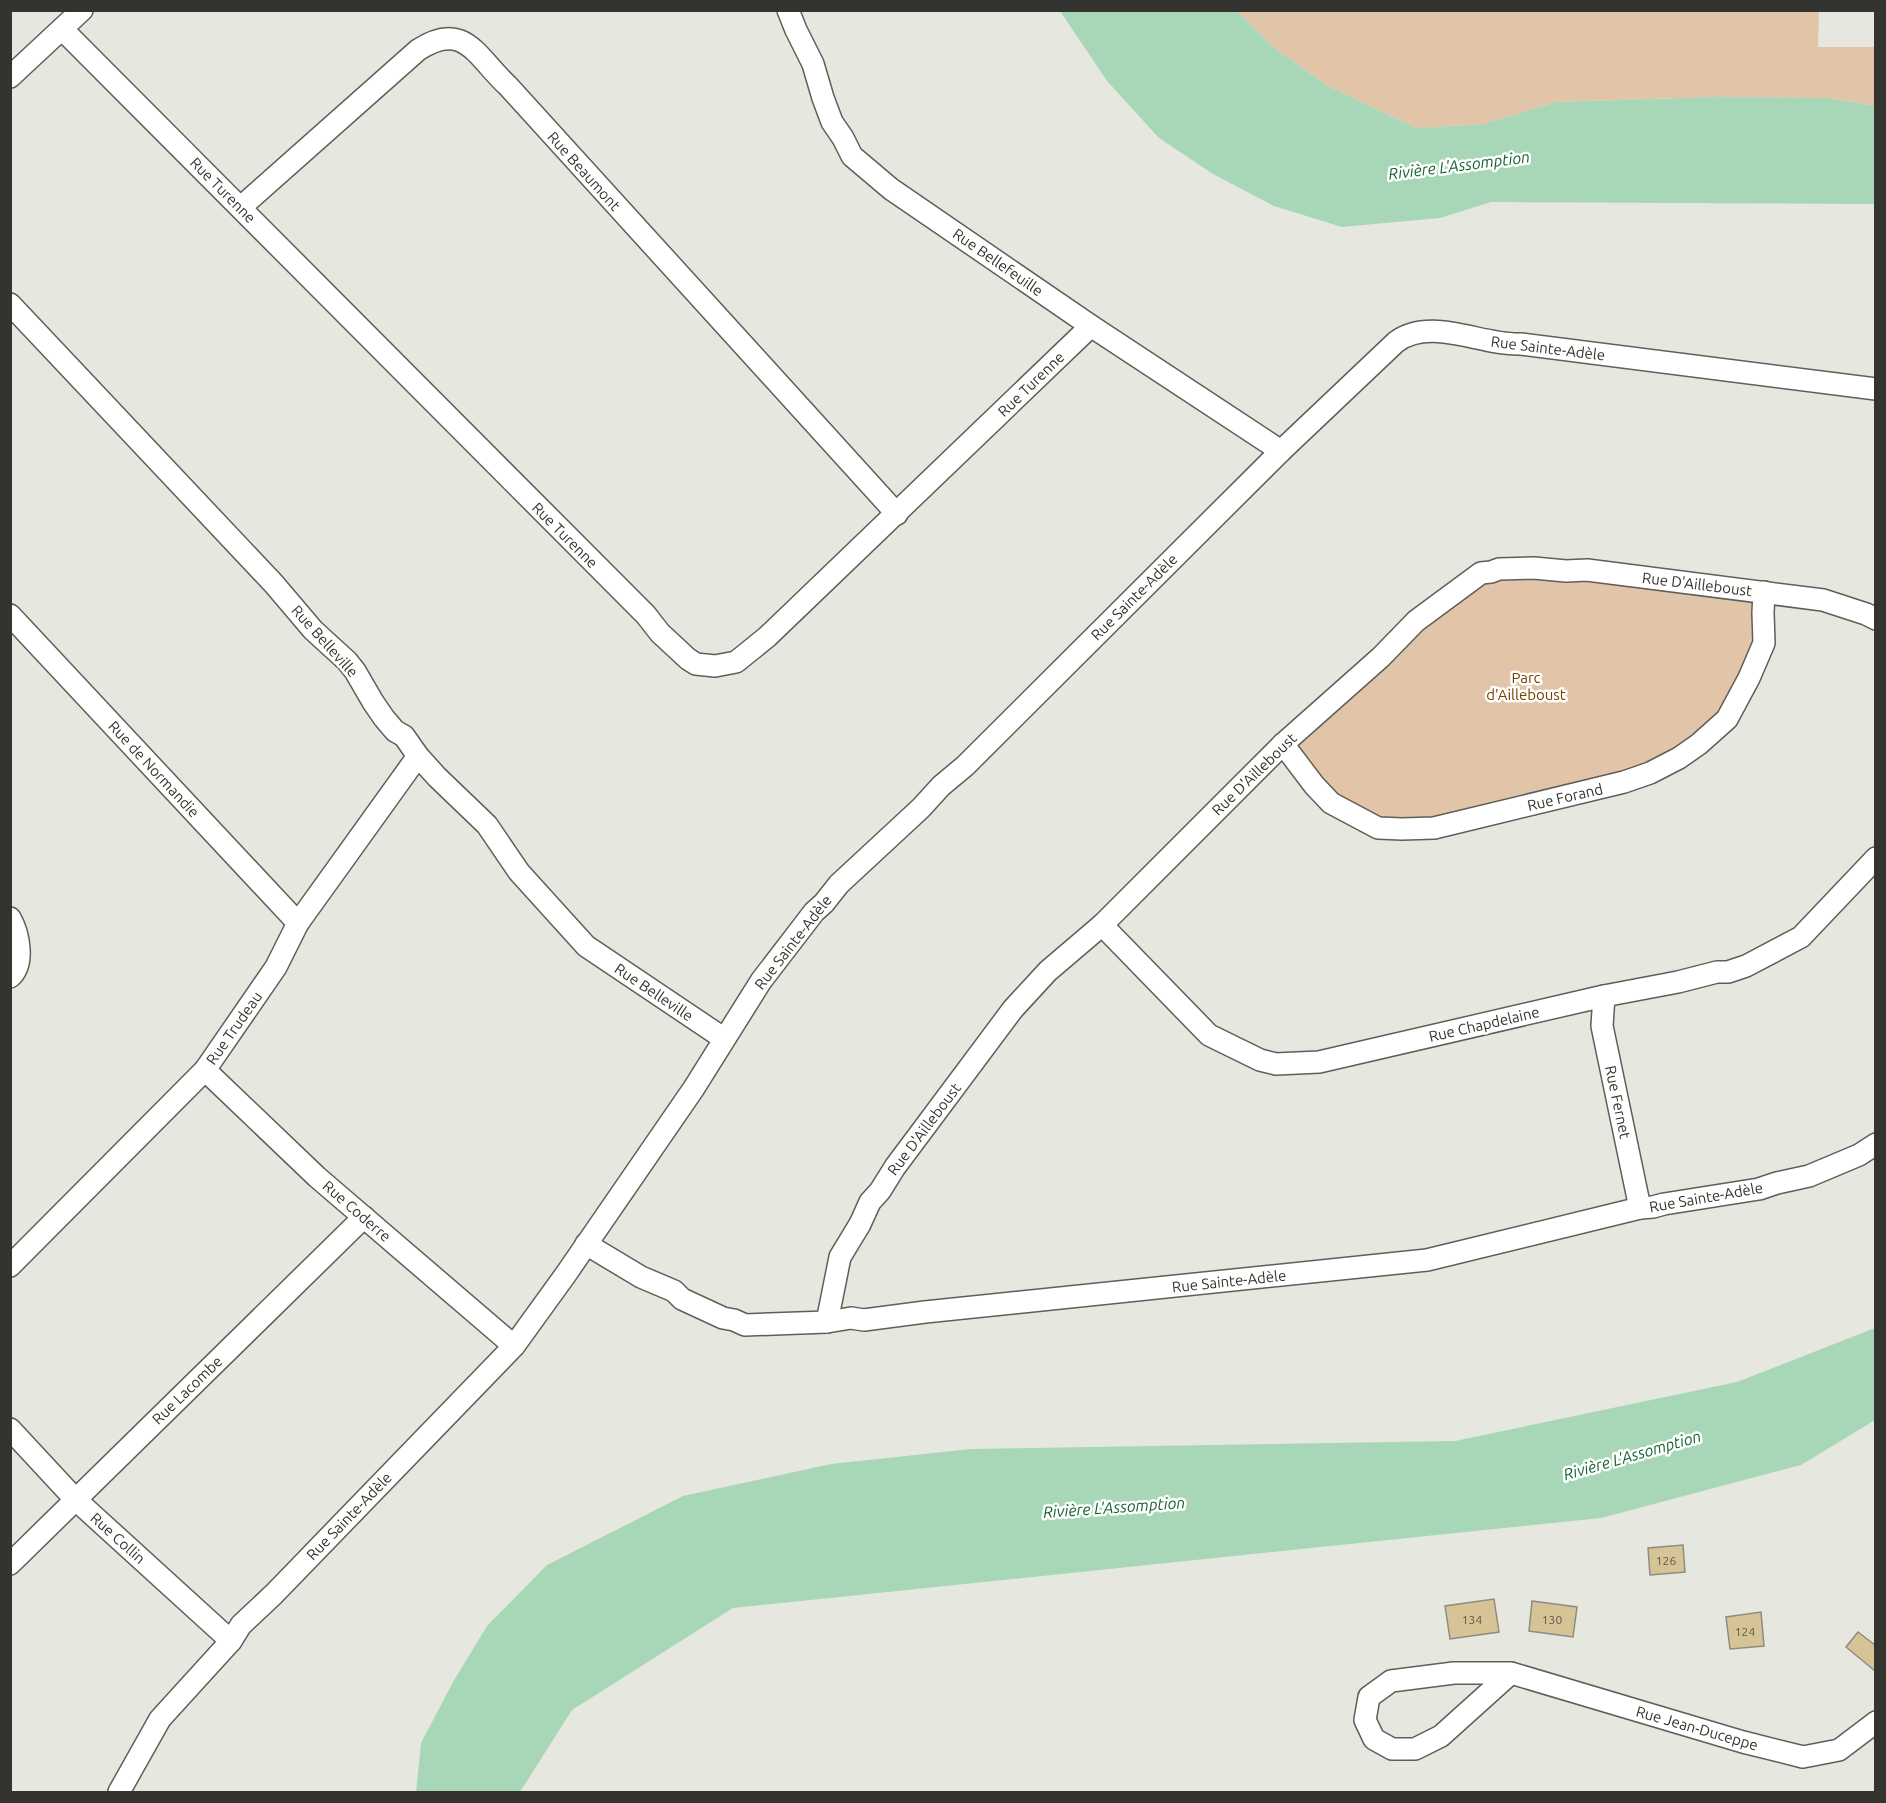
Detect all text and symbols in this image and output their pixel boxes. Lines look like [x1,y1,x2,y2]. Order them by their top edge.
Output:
street label: Rue Beaumont [544,128,624,214]
water label: Rivière L'Assomption [1387,147,1531,183]
street label: Rue Turenne [187,154,259,226]
street label: Rue Bellefeuille [950,225,1046,299]
street label: Rue Sainte-Adèle [1490,333,1606,363]
street label: Rue Turenne [994,348,1068,420]
street label: Rue Turenne [529,499,601,571]
street label: Rue Sainte-Adèle [1087,550,1181,644]
street label: Rue D'Ailleboust [1641,569,1753,599]
street label: Rue Belleville [288,602,362,680]
park label: Parc d'Ailleboust [1486,669,1566,703]
street label: Rue de Normandie [105,717,203,821]
street label: Rue D'Ailleboust [1208,729,1300,819]
street label: Rue Forand [1526,780,1604,814]
street label: Rue Sainte-Adèle [751,891,835,993]
street label: Rue Belleville [612,960,696,1024]
street label: Rue Trudeau [203,988,265,1068]
street label: Rue Chapdelaine [1427,1003,1541,1045]
street label: Rue Fernet [1602,1064,1634,1140]
street label: Rue D'Ailleboust [884,1080,964,1178]
street label: Rue Coderre [320,1177,394,1245]
street label: Rue Sainte-Adèle [1648,1179,1764,1215]
street label: Rue Sainte-Adèle [1171,1267,1287,1295]
street label: Rue Lacombe [148,1352,226,1428]
water label: Rivière L'Assomption [1561,1427,1703,1483]
street label: Rue Sainte-Adèle [303,1469,395,1563]
water label: Rivière L'Assomption [1042,1493,1186,1521]
street label: Rue Collin [87,1509,149,1567]
house number: 126 [1656,1554,1676,1567]
house number: 134 [1462,1613,1482,1626]
house number: 130 [1542,1613,1562,1626]
house number: 124 [1735,1625,1755,1638]
street label: Rue Jean-Duceppe [1634,1702,1760,1754]

